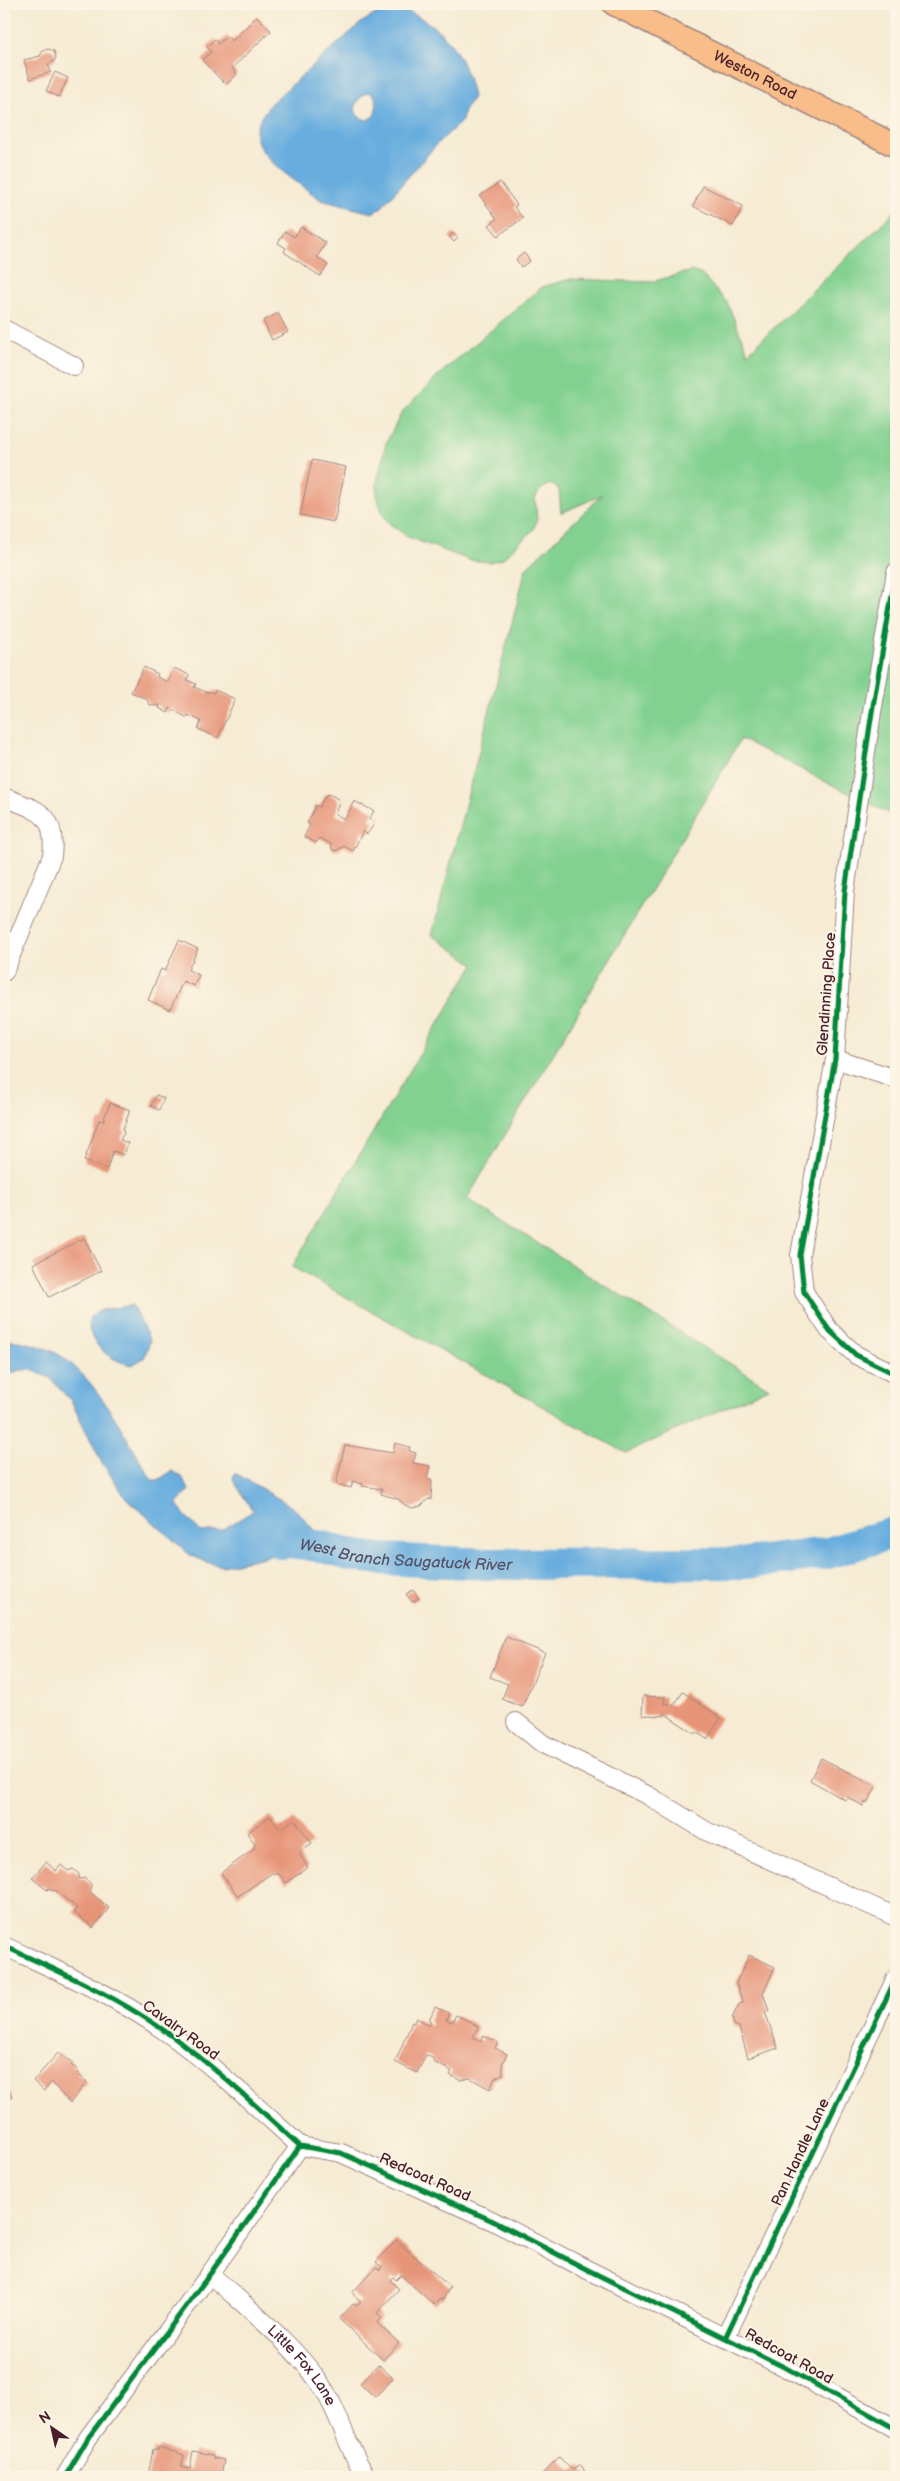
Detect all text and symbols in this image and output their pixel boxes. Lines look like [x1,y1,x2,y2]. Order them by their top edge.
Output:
street label: Weston Road [710,47,800,104]
street label: Glendinning Place [813,932,840,1056]
water label: West Branch Saugatuck River [298,1536,513,1575]
street label: Cavalry Road [139,1996,223,2065]
street label: Pan Handle Lane [767,2095,834,2209]
street label: Redcoat Road [376,2149,473,2206]
street label: Little Fox Lane [263,2321,340,2409]
street label: Redcoat Road [741,2324,836,2389]
north arrow [28,2404,78,2454]
text: N [36,2408,54,2428]

